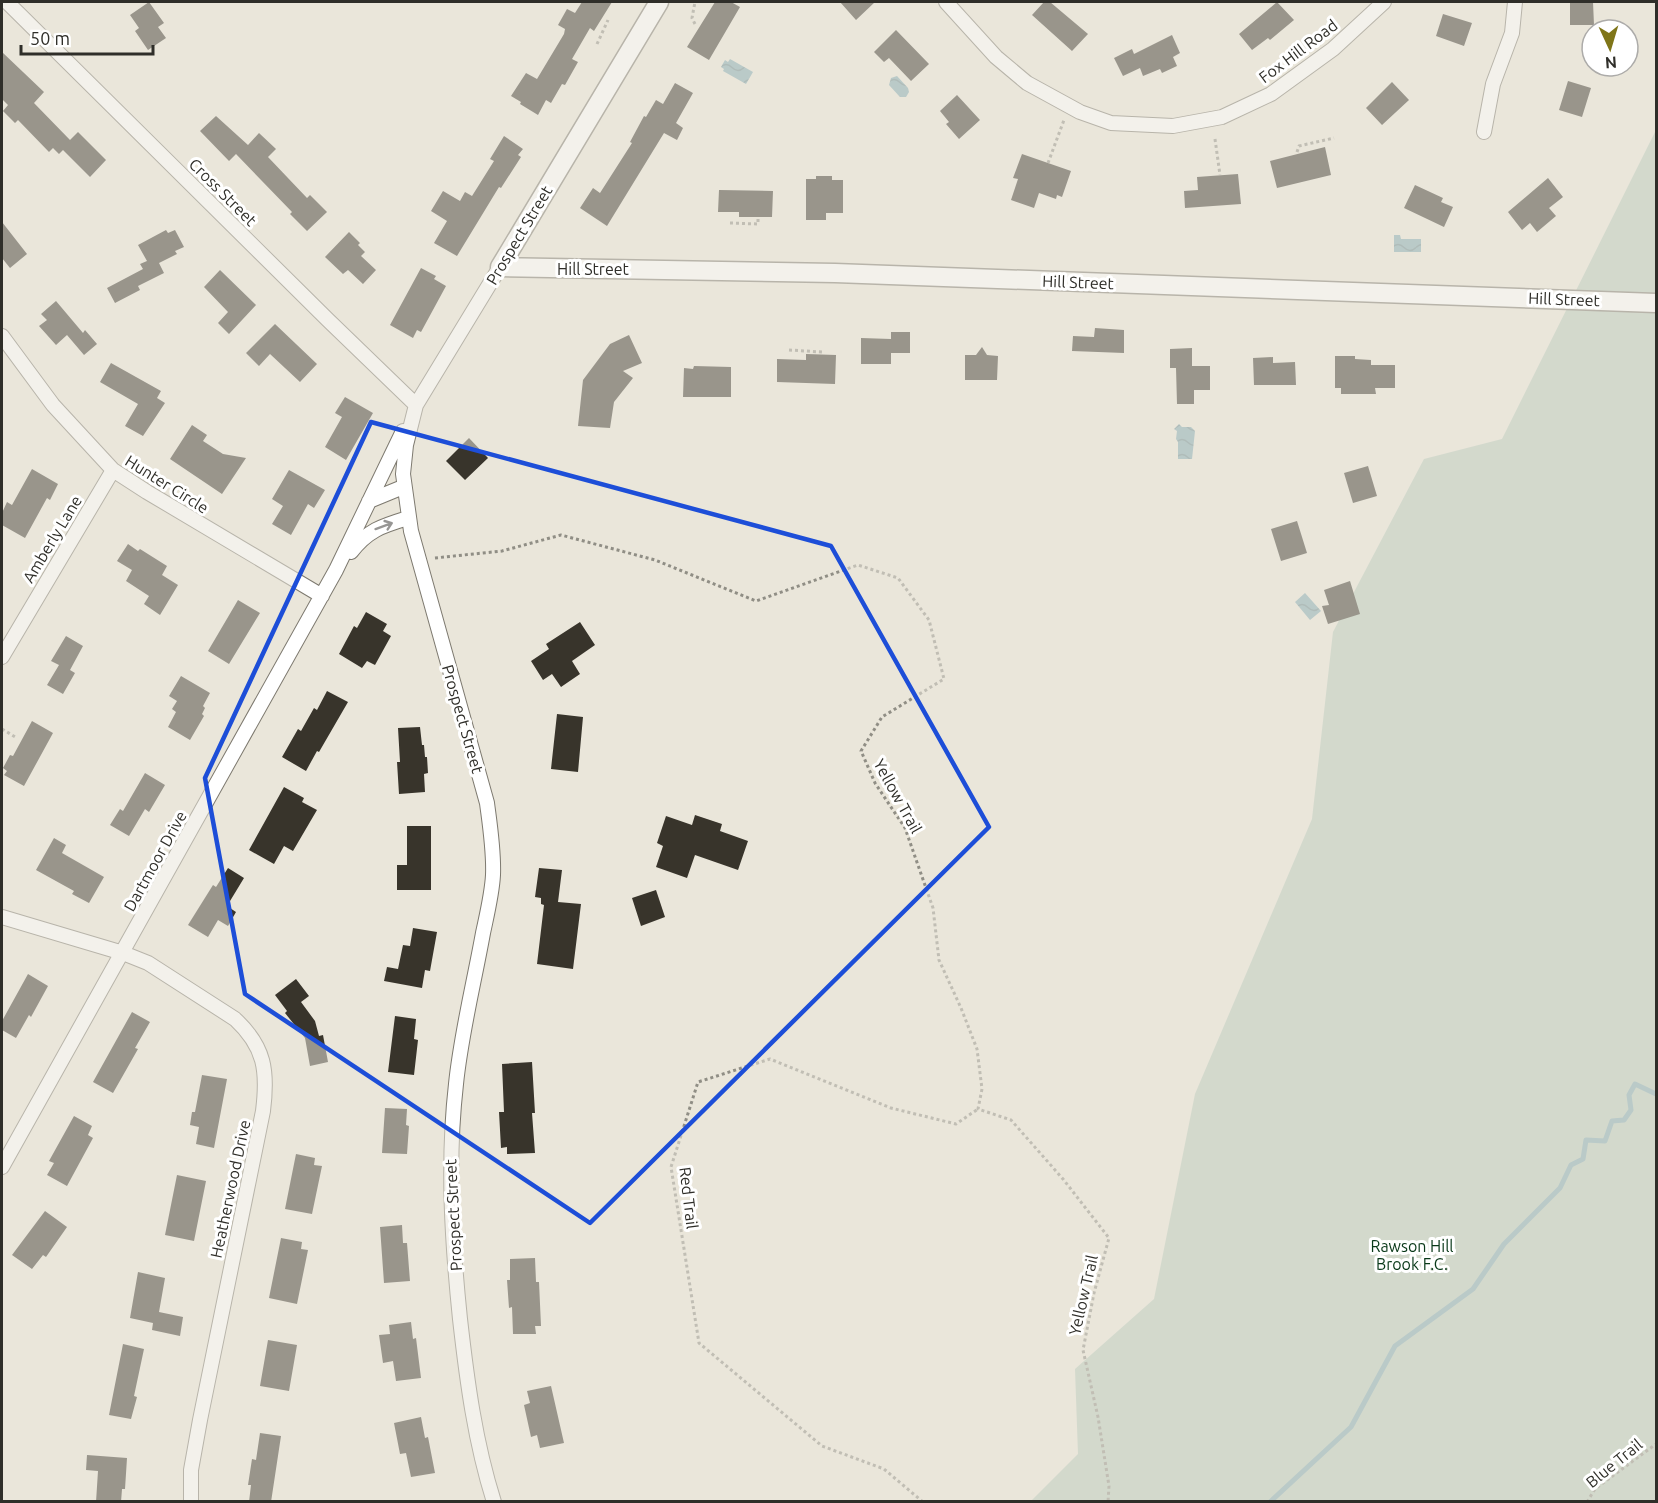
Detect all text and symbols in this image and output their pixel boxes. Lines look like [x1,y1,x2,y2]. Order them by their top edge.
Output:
street label: Fox Hill Road [1255,16,1341,86]
scale bar [21,18,153,56]
north arrow [1580,18,1640,78]
text: 50 m [30,28,70,48]
text: N [1604,54,1618,72]
street label: Cross Street [186,155,261,230]
street label: Prospect Street [482,182,556,288]
street label: Hill Street [557,260,630,278]
street label: Hill Street [1042,272,1115,292]
street label: Hill Street [1528,289,1601,309]
street label: Hunter Circle [122,451,212,517]
street label: Amberly Lane [19,492,85,586]
one-way arrow [374,519,393,530]
street label: Prospect Street [439,663,487,776]
street label: Yellow Trail [870,756,926,836]
street label: Dartmoor Drive [120,808,190,914]
street label: Heatherwood Drive [207,1118,253,1260]
street label: Prospect Street [441,1158,465,1271]
street label: Red Trail [676,1166,702,1230]
park label: Rawson Hill Brook F.C. [1370,1237,1454,1273]
street label: Yellow Trail [1065,1253,1101,1337]
street label: Blue Trail [1582,1435,1646,1491]

